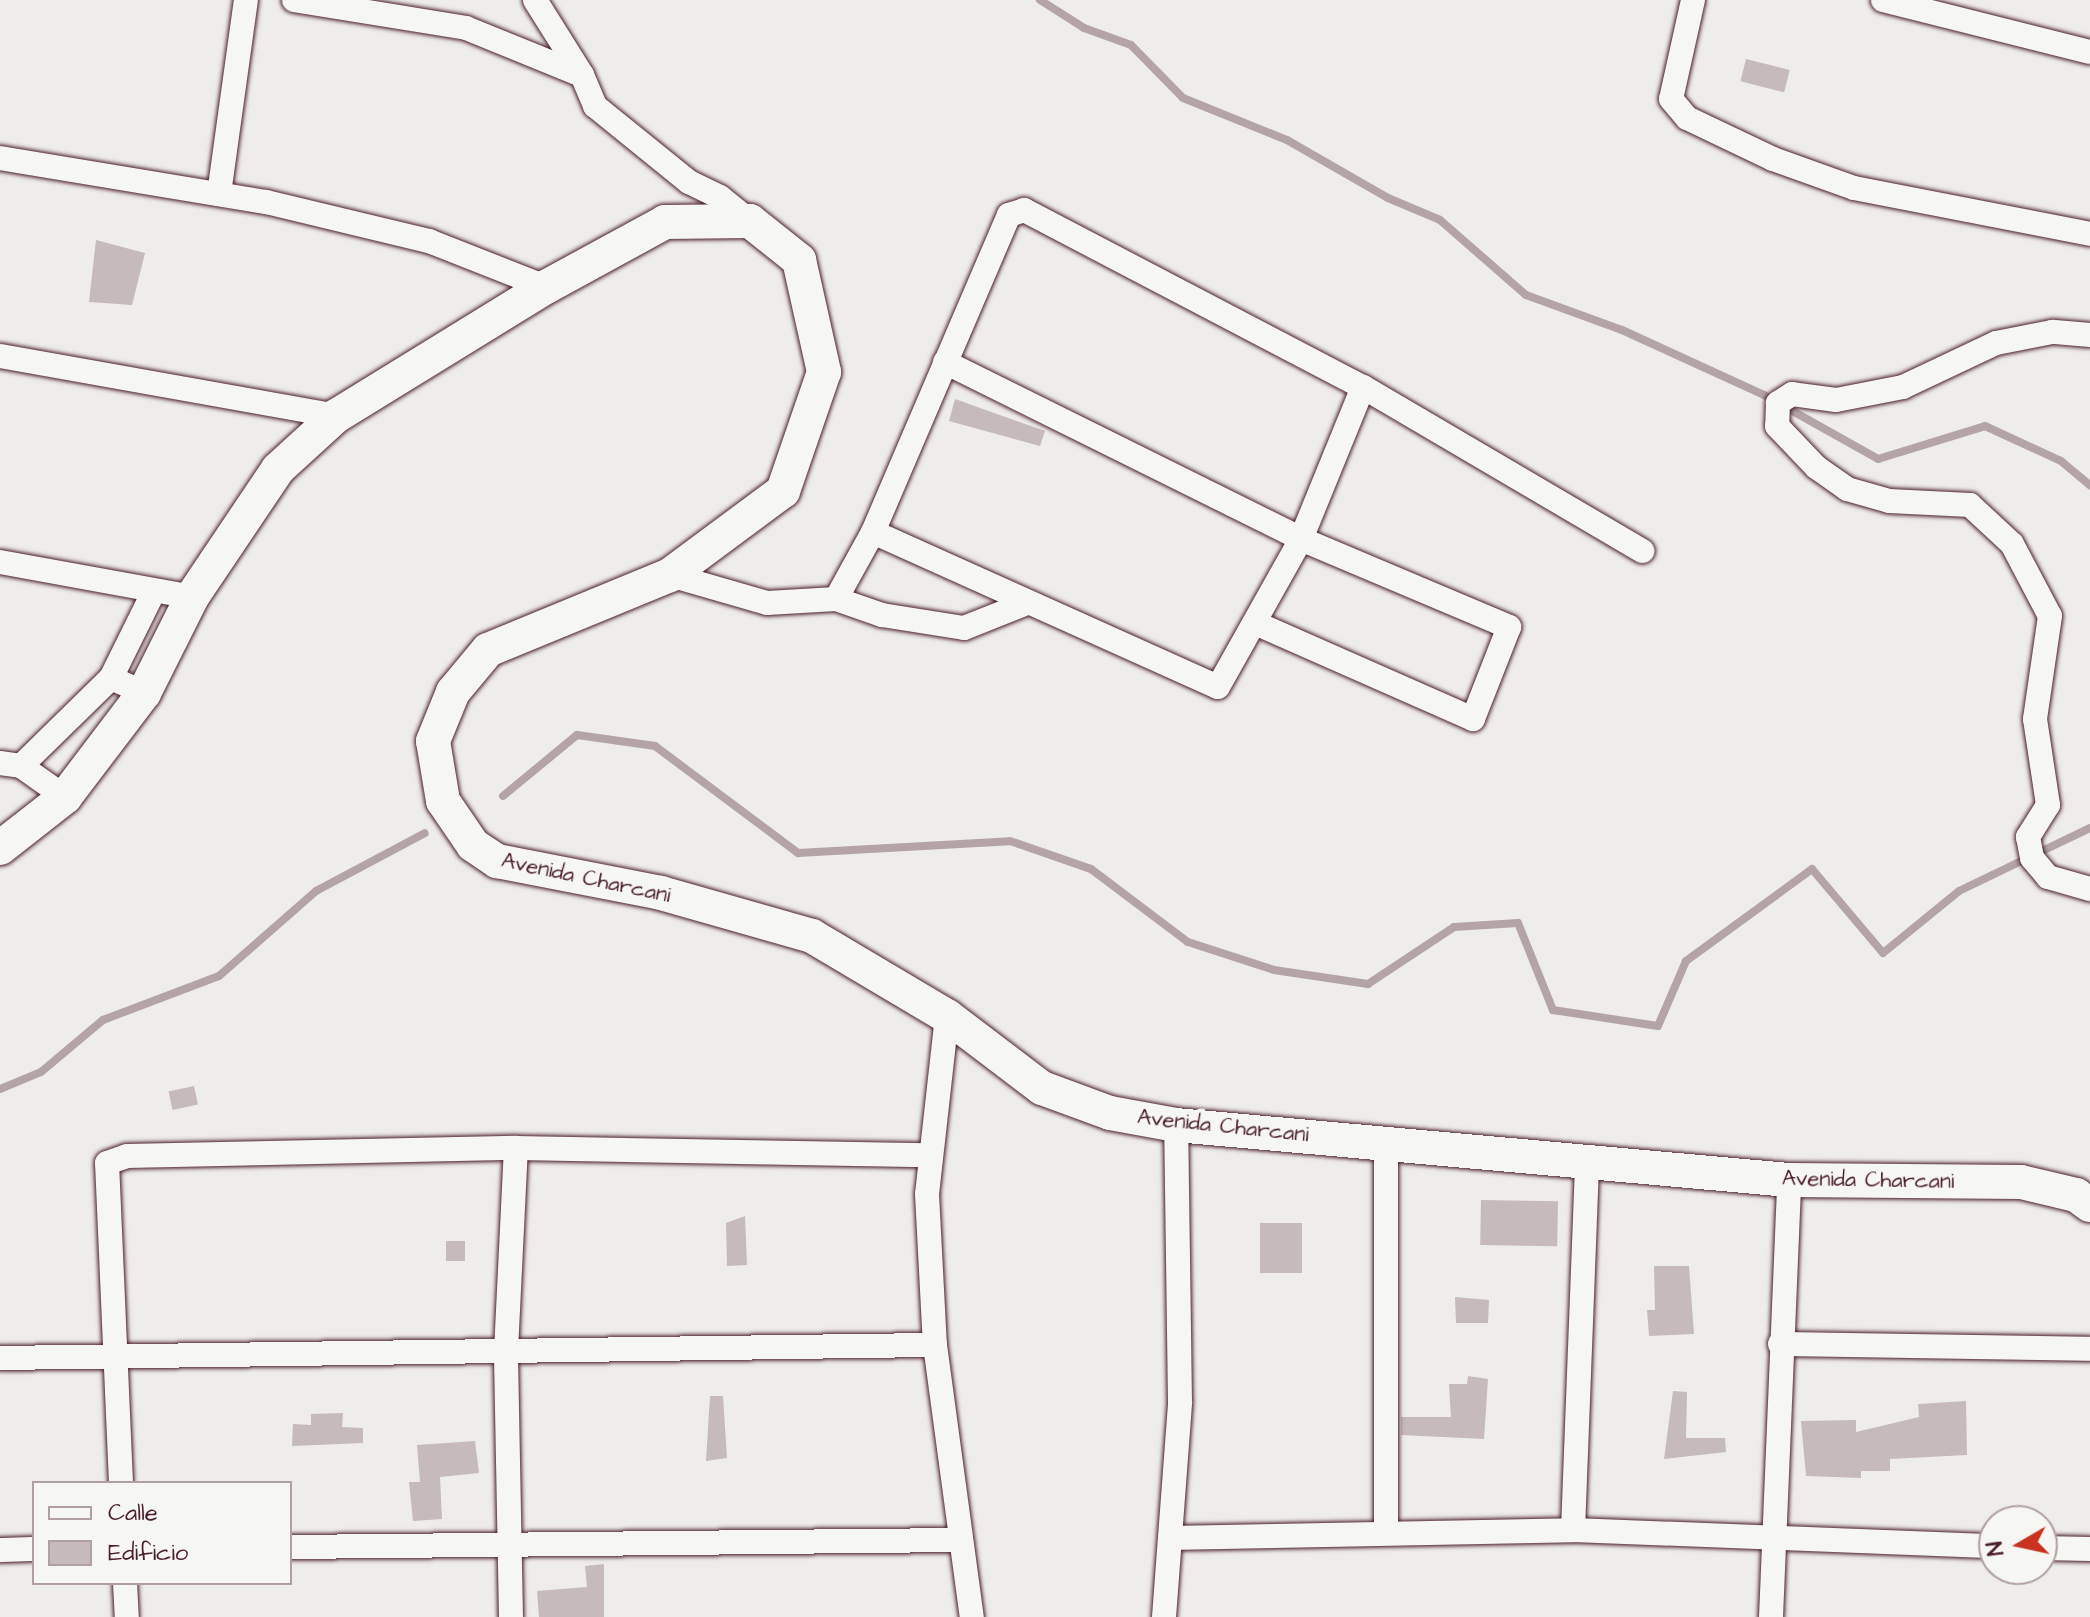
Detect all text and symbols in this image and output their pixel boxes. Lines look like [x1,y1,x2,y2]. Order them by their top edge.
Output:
street label: Avenida Charcani [499,847,673,909]
street label: Avenida Charcani [1136,1104,1310,1148]
street label: Avenida Charcani [1782,1165,1954,1195]
legend [32,1481,292,1585]
text: Calle [108,1496,158,1530]
north arrow [1978,1505,2058,1585]
text: Edificio [108,1536,188,1570]
text: N [1979,1539,2012,1558]

